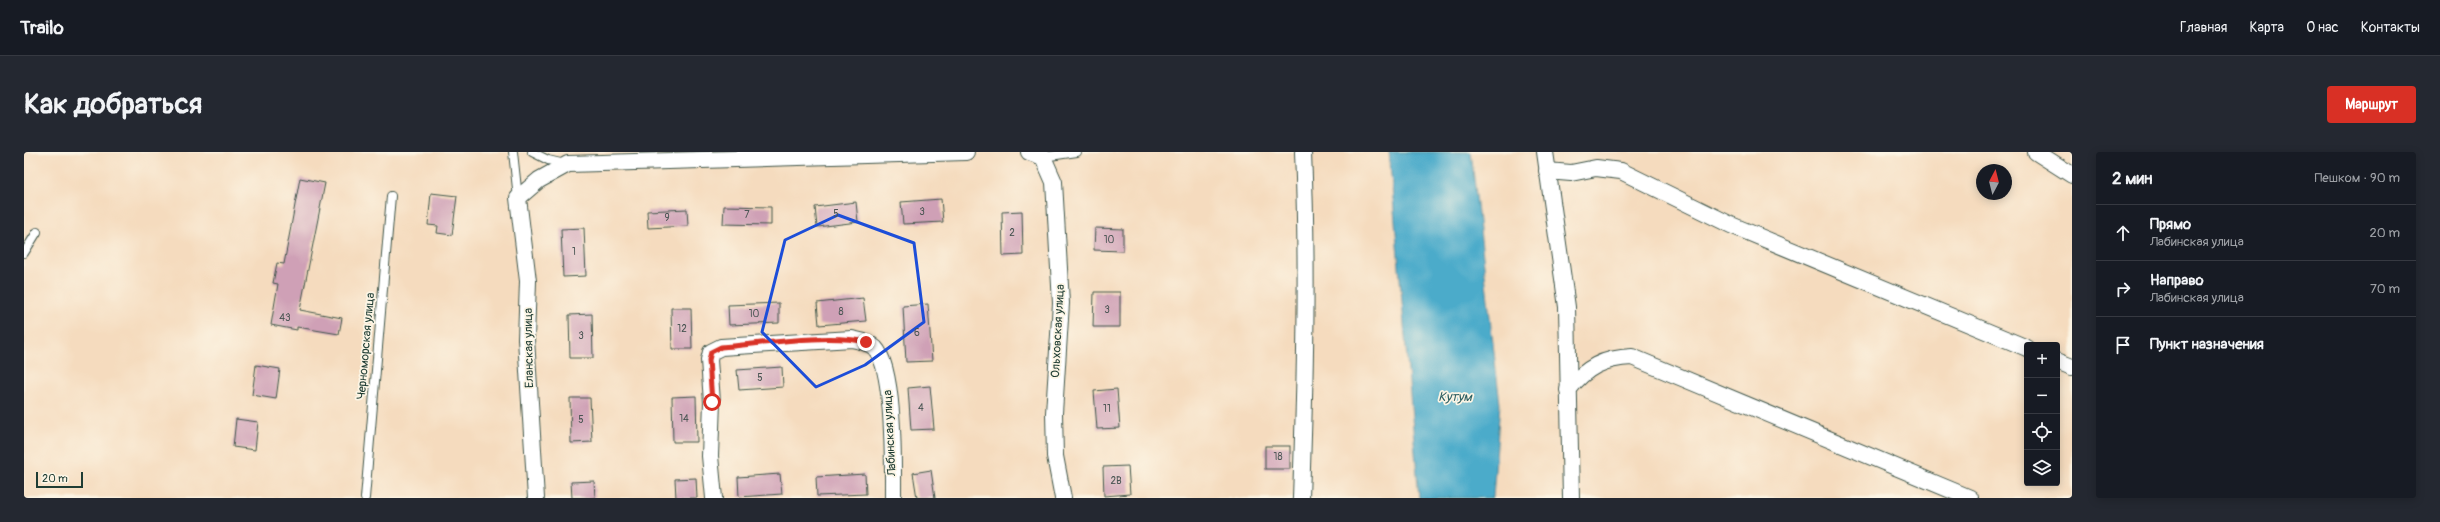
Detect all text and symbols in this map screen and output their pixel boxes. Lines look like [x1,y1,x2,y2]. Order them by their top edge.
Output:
text: Trailo [20,16,64,40]
text: Главная [2180,19,2227,36]
text: Карта [2249,19,2284,36]
text: О нас [2306,19,2339,36]
text: Контакты [2361,19,2420,36]
button: Маршрут [2327,86,2416,123]
text: Как добраться [24,87,202,122]
north arrow [1976,164,2012,200]
text: 2 мин [2112,168,2152,189]
text: Пешком · 90 m [2315,170,2400,186]
house number: 3 [919,206,925,218]
house number: 5 [833,208,839,220]
house number: 7 [744,209,750,221]
house number: 9 [664,212,670,224]
text: Прямо [2150,215,2191,234]
icon: ahead [2112,222,2134,244]
text: 20 m [2369,225,2400,241]
house number: 2 [1009,227,1015,239]
house number: 10 [1104,234,1115,246]
text: Лабинская улица [2150,234,2244,250]
house number: 1 [572,246,576,258]
text: Направо [2150,271,2204,290]
icon: right [2112,278,2134,300]
text: 70 m [2370,281,2400,297]
street label: Ольховская улица [1048,283,1068,378]
text: Лабинская улица [2150,290,2244,306]
street label: Черноморская улица [354,292,378,400]
house number: 3 [1104,304,1110,316]
house number: 8 [838,306,844,318]
street label: Еланская улица [521,307,537,388]
house number: 10 [749,308,760,320]
house number: 43 [279,312,291,324]
house number: 12 [677,323,687,335]
house number: 6 [914,327,920,339]
house number: 3 [578,330,584,342]
route end [857,333,875,351]
icon: arrive [2112,334,2134,356]
text: Пункт назначения [2150,335,2264,354]
map controls [2024,342,2060,486]
button: + [2024,342,2060,378]
house number: 5 [757,372,763,384]
button: − [2024,378,2060,414]
street label: Лабинская улица [880,389,900,478]
water label: Кутум [1438,389,1473,405]
route start [703,393,721,411]
house number: 4 [918,402,924,414]
house number: 11 [1103,403,1111,415]
house number: 14 [679,413,689,425]
house number: 5 [578,414,584,426]
button: locate [2024,414,2060,450]
button: layers [2024,450,2060,486]
house number: 18 [1274,451,1282,463]
scale bar [36,470,83,489]
text: 20 m [42,472,68,485]
house number: 2В [1110,475,1122,487]

